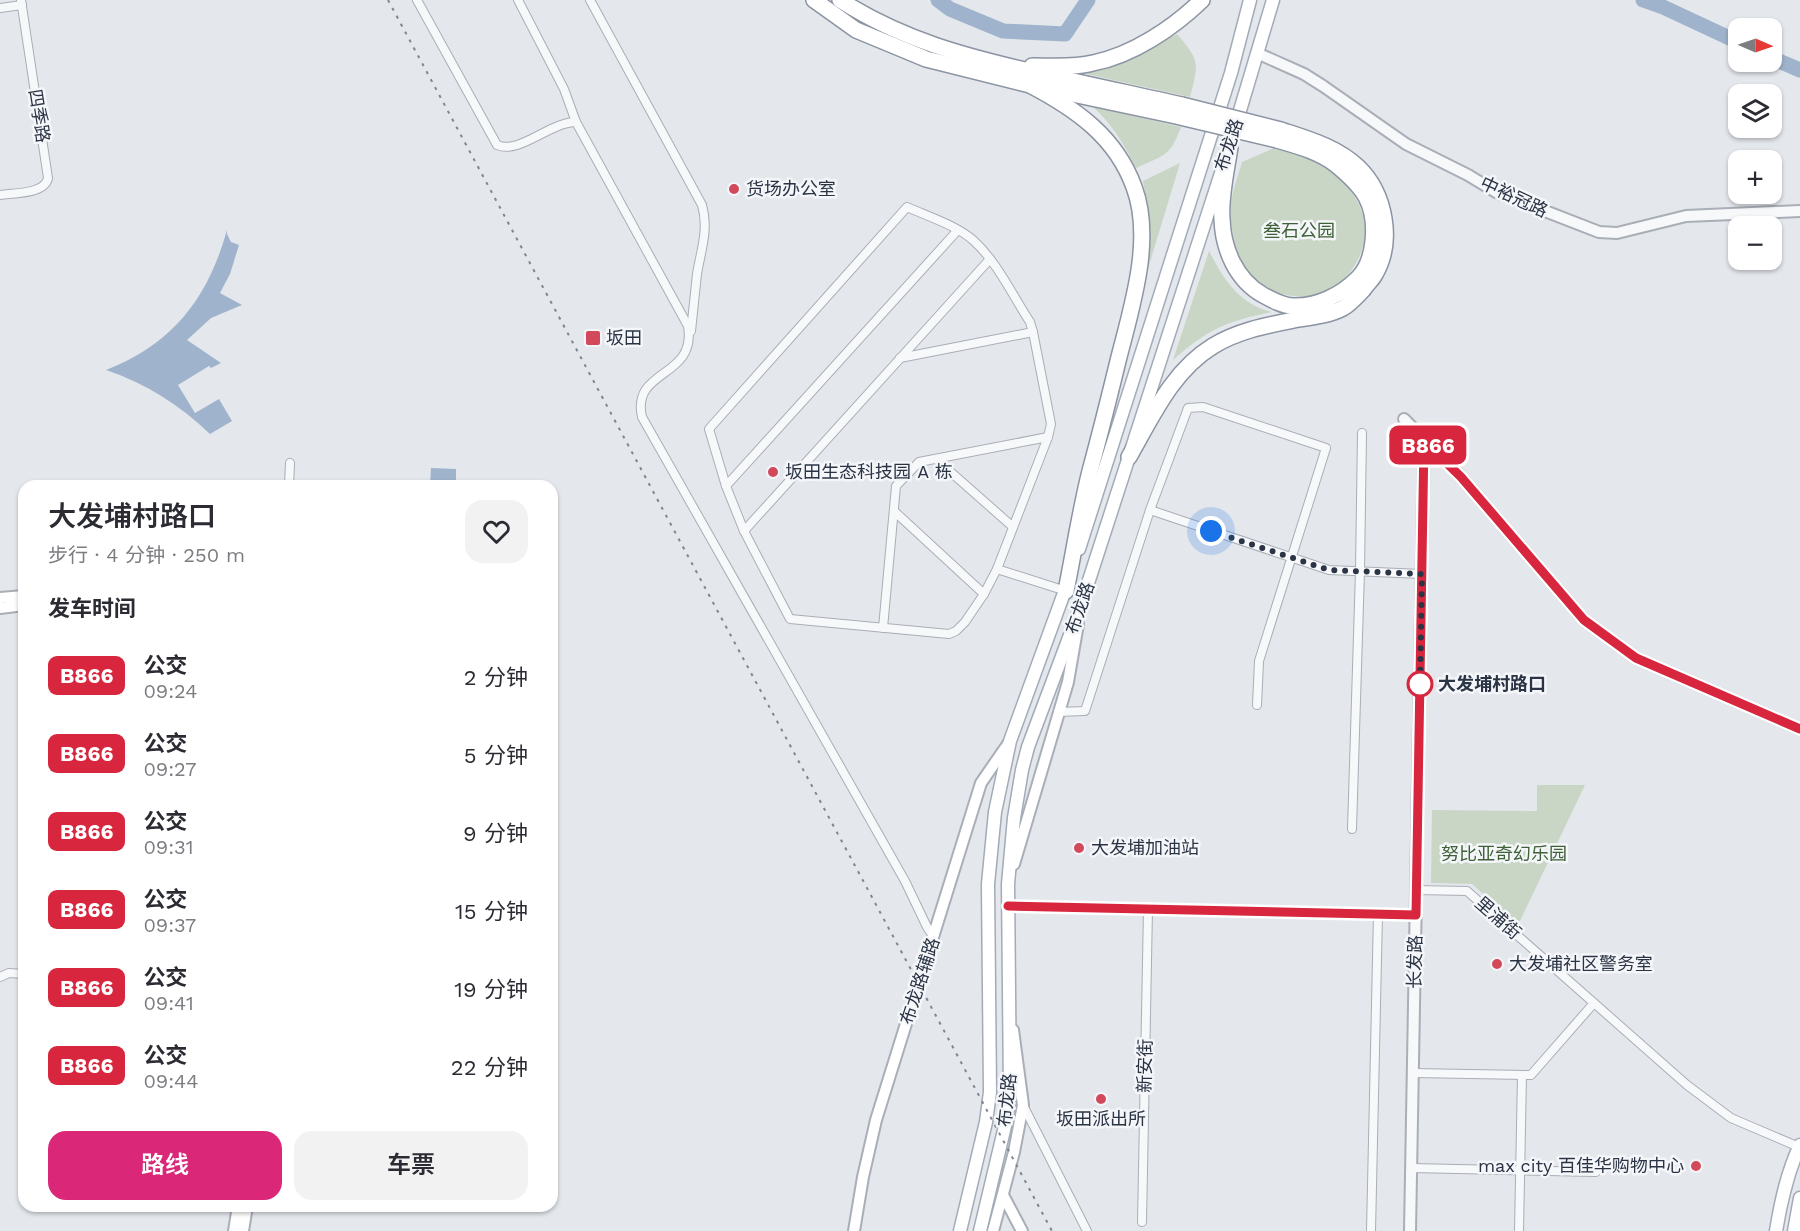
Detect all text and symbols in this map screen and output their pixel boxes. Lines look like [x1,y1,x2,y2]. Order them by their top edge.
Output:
north arrow [1728,18,1782,72]
map controls [1728,18,1782,270]
button: layers [1728,84,1782,138]
street label: 四季路 [25,88,54,144]
street label: 布龙路 [1210,116,1247,174]
button: + [1728,150,1782,204]
street label: 中裕冠路 [1477,172,1551,221]
place label: 货场办公室 [746,178,836,199]
marker: 货场办公室 [727,182,741,196]
button: − [1728,216,1782,270]
park label: 叁石公园 [1263,220,1335,241]
place label: 坂田 [606,327,642,348]
marker: 坂田 [584,329,602,347]
line badge: B866 [1386,426,1470,464]
text: B866 [1401,433,1455,458]
place label: 坂田生态科技园 A 栋 [785,461,952,482]
marker: 坂田生态科技园 A 栋 [766,465,780,479]
text: 大发埔村路口 [48,500,216,533]
button: heart [465,500,528,563]
your location [1196,516,1226,546]
text: 步行 · 4 分钟 · 250 m [48,543,245,567]
street label: 布龙路 [1061,579,1098,637]
text: 发车时间 [48,596,136,621]
text: 公交 [143,653,187,678]
text: B866 [60,663,113,688]
text: 2 分钟 [464,665,528,690]
marker: 大发埔村路口 [1407,671,1433,697]
place label: 大发埔村路口 [1438,673,1546,694]
text: 09:24 [143,679,197,703]
text: 公交 [143,731,187,756]
text: B866 [60,741,113,766]
text: 5 分钟 [464,743,528,768]
text: 09:27 [143,757,197,781]
text: 公交 [143,809,187,834]
text: B866 [60,819,113,844]
text: 9 分钟 [463,821,528,846]
text: 09:31 [143,835,194,859]
place label: 大发埔加油站 [1091,837,1199,858]
marker: 大发埔加油站 [1072,841,1086,855]
park label: 努比亚奇幻乐园 [1441,843,1567,864]
text: 公交 [143,887,187,912]
street label: 里浦街 [1471,892,1526,943]
text: B866 [60,897,113,922]
text: 15 分钟 [455,899,528,924]
text: 09:37 [143,913,196,937]
street label: 布龙路辅路 [896,935,943,1027]
street label: 长发路 [1404,935,1425,989]
place label: 大发埔社区警务室 [1509,953,1653,974]
marker: 大发埔社区警务室 [1490,957,1504,971]
text: 公交 [143,965,187,990]
text: B866 [60,975,113,1000]
text: 19 分钟 [454,977,528,1002]
text: 09:41 [143,991,194,1015]
street label: 新安街 [1134,1039,1155,1093]
text: 公交 [143,1043,187,1068]
text: B866 [60,1053,113,1078]
text: 22 分钟 [451,1055,528,1080]
text: 09:44 [143,1069,199,1093]
street label: 布龙路 [993,1072,1020,1128]
marker: 坂田派出所 [1094,1092,1108,1106]
place label: 坂田派出所 [1056,1108,1146,1129]
button: 路线 [48,1131,282,1200]
button: 车票 [294,1131,528,1200]
place label: max city 百佳华购物中心 [1478,1155,1684,1176]
marker: max city 百佳华购物中心 [1689,1159,1703,1173]

